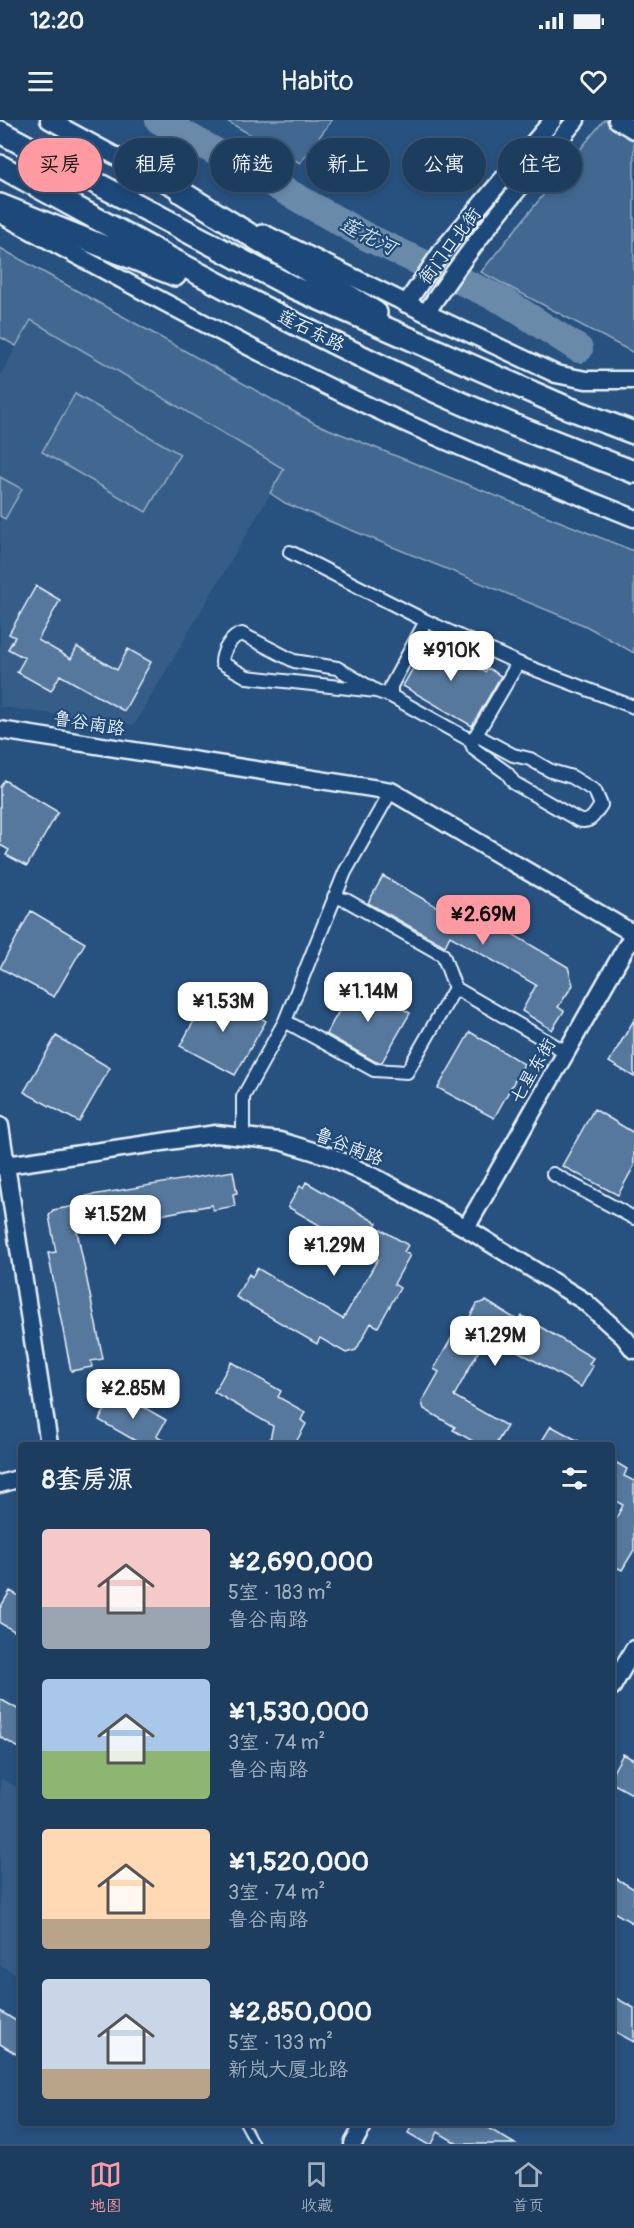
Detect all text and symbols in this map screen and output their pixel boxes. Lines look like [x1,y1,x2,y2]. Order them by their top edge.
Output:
text: 12:20 [30,7,84,35]
icon: menu [24,65,57,98]
text: Habito [280,65,354,98]
icon: heart [577,65,610,98]
chip: 买房 [18,138,102,192]
chip: 租房 [114,138,198,192]
chip: 筛选 [210,138,294,192]
chip: 新上 [306,138,390,192]
chip: 公寓 [402,138,486,192]
chip: 住宅 [498,138,582,192]
street label: 衙门口北街 [414,203,486,289]
water label: 莲花河 [336,211,403,262]
street label: 莲石东路 [274,305,348,357]
pin: ¥910K [409,631,493,682]
text: ¥910K [422,638,480,663]
street label: 鲁谷南路 [52,707,126,741]
pin: ¥2.69M [434,895,532,946]
text: ¥2.69M [450,902,516,927]
pin: ¥1.14M [319,972,417,1023]
text: ¥1.14M [338,979,398,1004]
pin: ¥1.53M [174,982,272,1033]
text: ¥1.53M [192,989,254,1014]
street label: 七星东街 [505,1034,561,1108]
street label: 鲁谷南路 [311,1123,387,1171]
pin: ¥1.52M [66,1195,164,1246]
text: ¥1.52M [84,1202,146,1227]
pin: ¥1.29M [285,1226,383,1277]
text: ¥1.29M [303,1233,365,1258]
pin: ¥1.29M [446,1316,544,1367]
text: ¥1.29M [464,1323,526,1348]
pin: ¥2.85M [84,1369,182,1420]
text: ¥2.85M [101,1376,165,1401]
icon: filters [558,1462,591,1495]
text: 8套房源 [42,1464,133,1496]
text: ¥2,690,000 [228,1546,373,1578]
icon: home [90,1553,162,1625]
text: 5室 · 183 m² [228,1580,332,1605]
text: 鲁谷南路 [228,1607,308,1632]
text: ¥1,530,000 [228,1696,369,1728]
icon: home [90,1703,162,1775]
text: 3室 · 74 m² [228,1730,325,1755]
text: 鲁谷南路 [228,1757,308,1782]
text: ¥1,520,000 [228,1846,369,1878]
icon: home [90,1853,162,1925]
text: 3室 · 74 m² [228,1880,325,1905]
text: 鲁谷南路 [228,1907,308,1932]
text: ¥2,850,000 [228,1996,372,2028]
icon: home [90,2003,162,2075]
text: 5室 · 133 m² [228,2030,333,2055]
text: 新岚大厦北路 [228,2057,348,2082]
tab: 地图 [89,2158,122,2216]
tab: 收藏 [300,2158,333,2216]
tab: 首页 [512,2158,545,2216]

